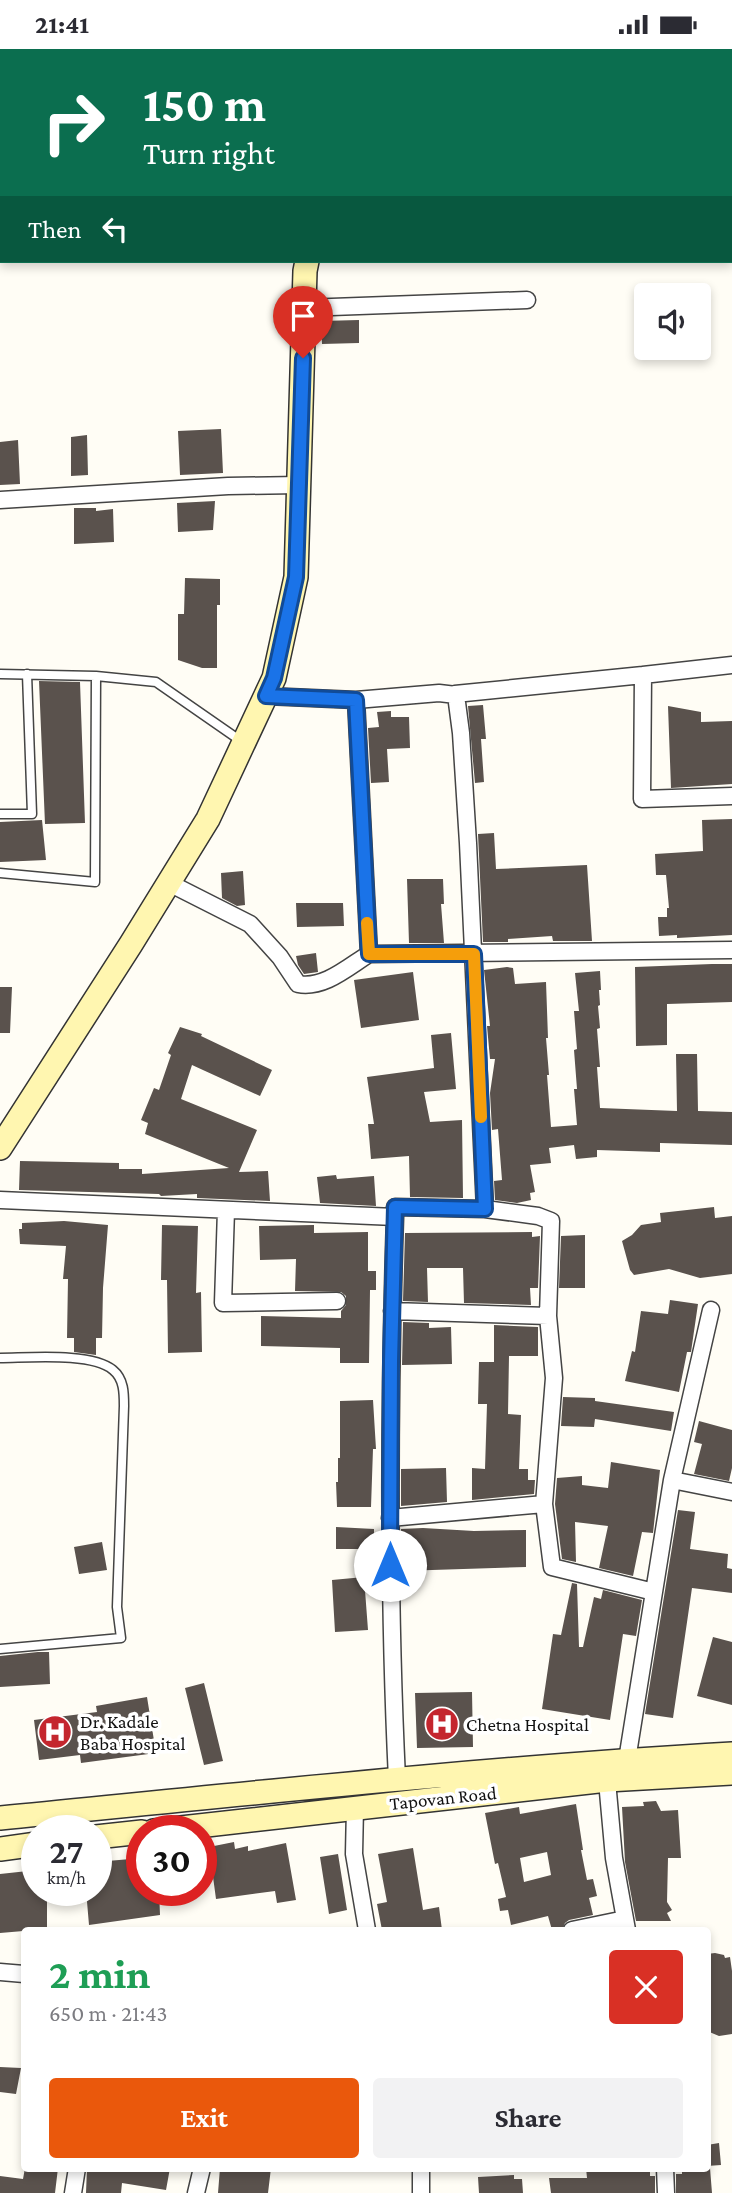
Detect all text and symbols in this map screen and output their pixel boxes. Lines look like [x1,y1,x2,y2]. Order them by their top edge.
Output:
text: 21:41 [35,10,89,39]
icon: right [28,77,119,168]
text: 150 m [143,77,266,132]
text: Turn right [143,135,275,171]
icon: left [96,210,134,248]
text: Then [28,215,82,244]
map controls [634,283,711,360]
button: sound [634,283,711,360]
pin [273,286,333,358]
icon: arrive [284,297,322,335]
position arrow [353,1528,427,1602]
hospital icon: Chetna Hospital [423,1705,461,1743]
place label: Dr. Kadale Baba Hospital [80,1711,186,1754]
hospital icon: Dr. Kadale Baba Hospital [36,1713,74,1751]
place label: Chetna Hospital [466,1714,589,1735]
street label: Tapovan Road [388,1782,498,1814]
speed limit sign: 30 [126,1815,217,1906]
text: 27 [50,1832,83,1871]
text: km/h [47,1868,86,1888]
text: 2 min [49,1950,150,1997]
button: close [609,1950,683,2024]
text: 650 m · 21:43 [49,2000,167,2026]
button: Exit [49,2078,359,2158]
button: Share [373,2078,683,2158]

